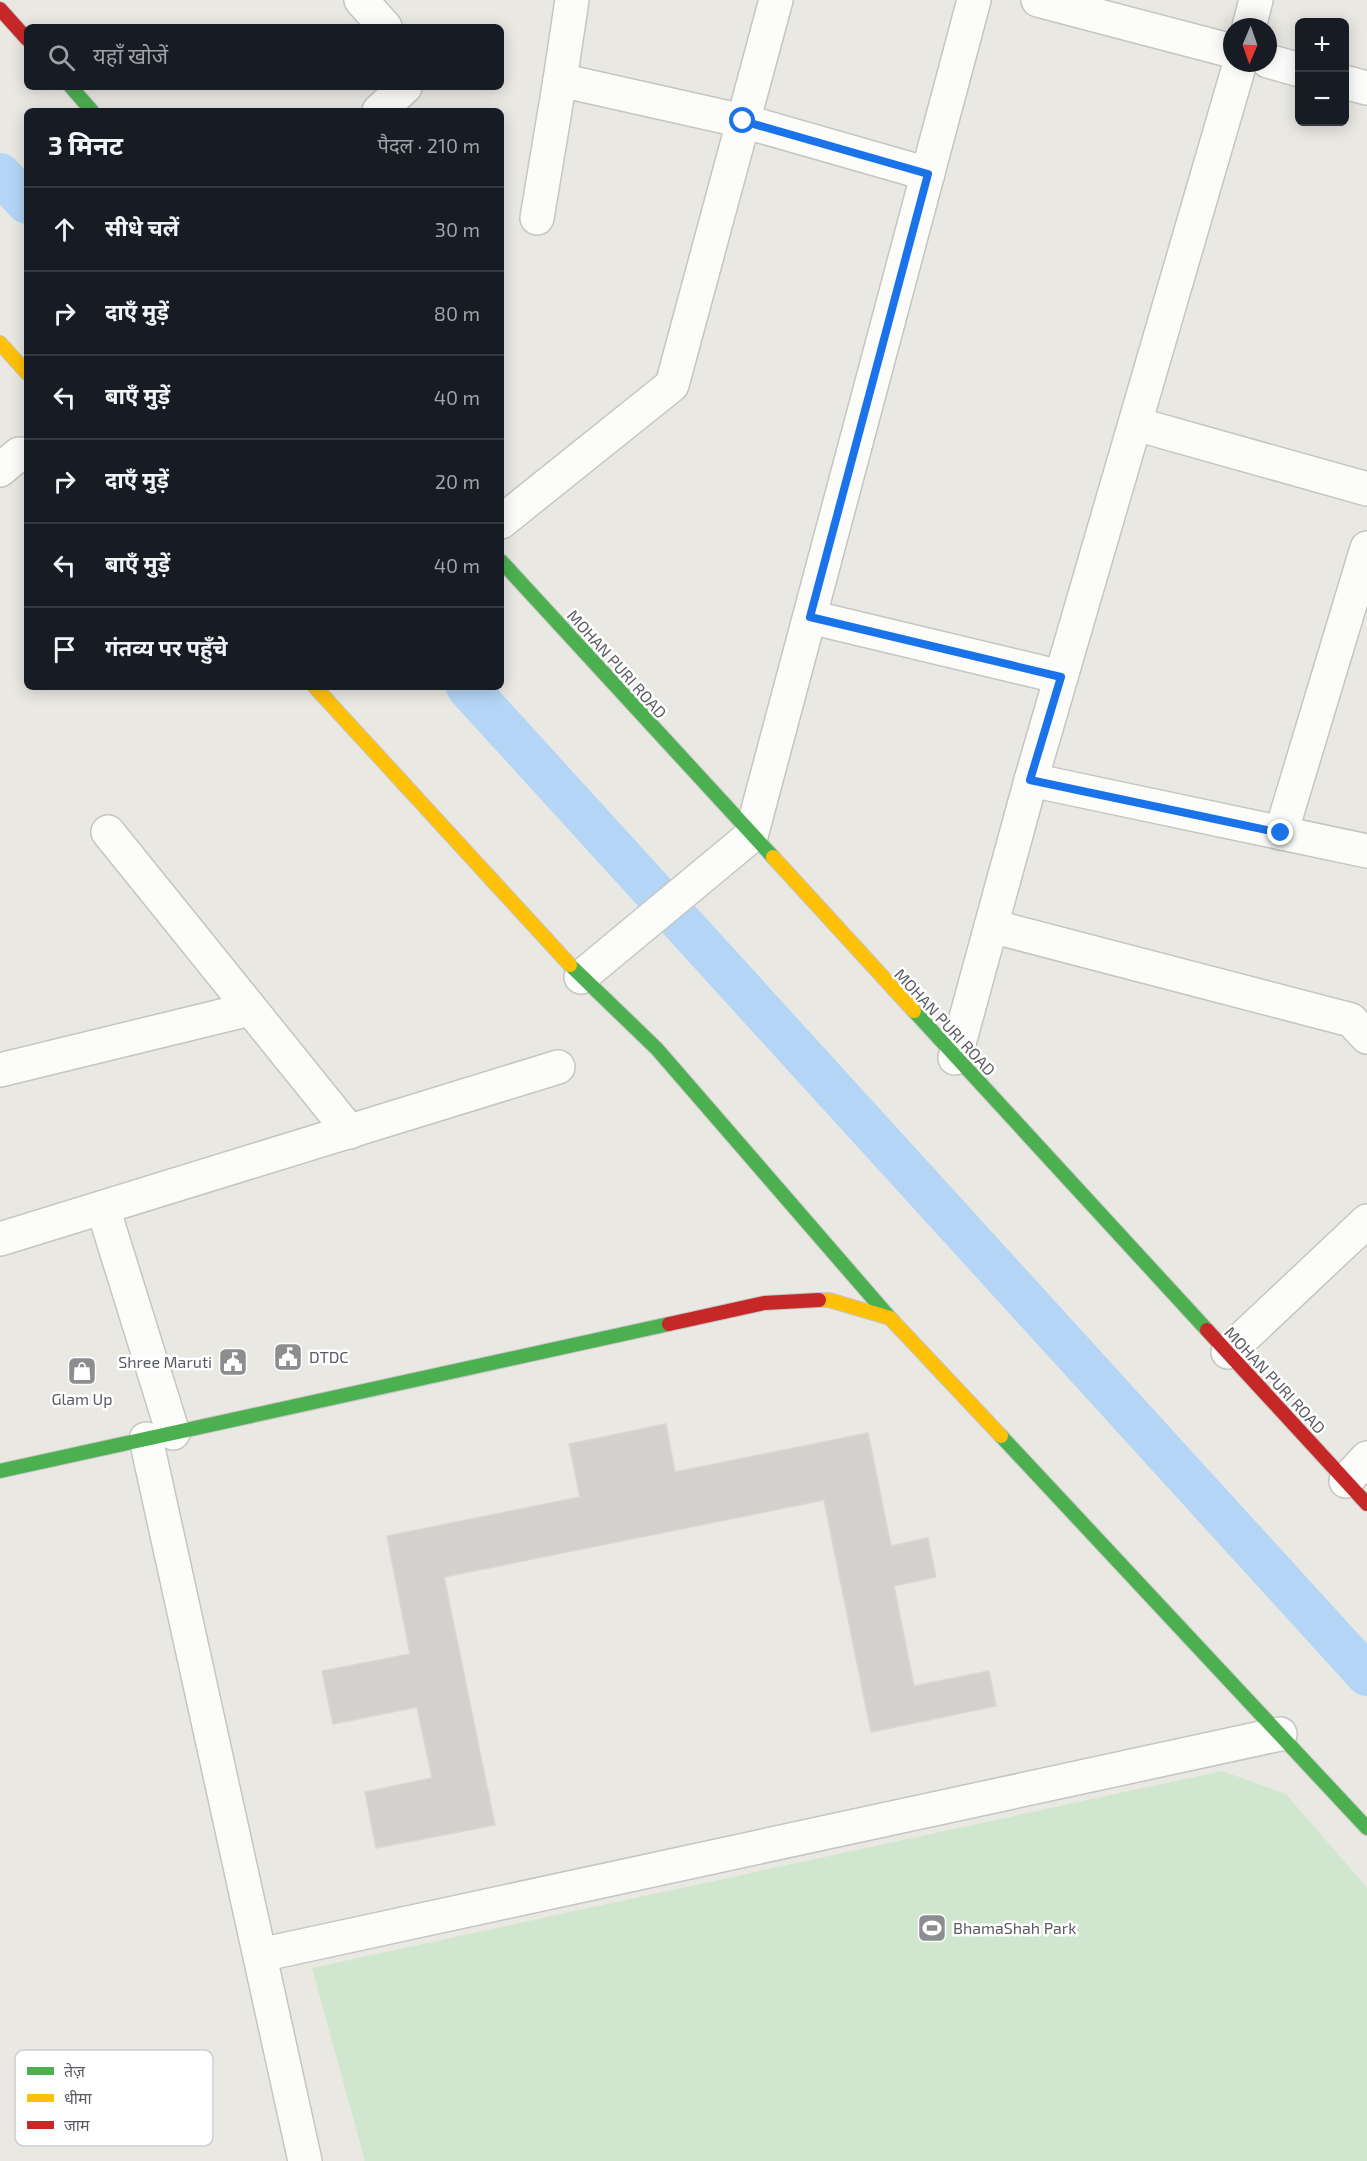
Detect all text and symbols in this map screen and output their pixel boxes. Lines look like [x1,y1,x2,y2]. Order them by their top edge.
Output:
north arrow [1223,18,1277,72]
map controls [1295,18,1349,126]
button: + [1295,18,1349,72]
search box [24,24,504,90]
icon: search [45,41,78,74]
text: यहाँ खोजें [93,42,168,68]
button: − [1295,72,1349,126]
route start [729,107,755,133]
text: 3 मिनट [48,129,123,160]
text: पैदल · 210 m [378,133,480,157]
icon: ahead [48,213,81,246]
text: सीधे चलें [105,214,179,240]
text: 30 m [435,217,480,241]
icon: right [48,297,81,330]
text: दाएँ मुड़ें [105,298,169,324]
text: 80 m [434,301,480,325]
icon: left [48,381,81,414]
text: बाएँ मुड़ें [105,382,170,408]
text: 40 m [434,385,480,409]
icon: right [48,465,81,498]
text: दाएँ मुड़ें [105,466,169,492]
text: 20 m [435,469,480,493]
icon: left [48,549,81,582]
text: बाएँ मुड़ें [105,550,170,576]
text: 40 m [434,553,480,577]
street label: MOHAN PURI ROAD [564,606,671,722]
icon: arrive [48,633,81,666]
text: गंतव्य पर पहुँचे [105,634,228,660]
route end [1267,819,1293,845]
street label: MOHAN PURI ROAD [891,964,1000,1079]
street label: MOHAN PURI ROAD [1221,1322,1330,1437]
public building icon: DTDC [272,1341,304,1373]
public building icon: Shree Maruti [217,1346,249,1378]
place label: DTDC [309,1347,348,1366]
place label: Shree Maruti [118,1352,212,1371]
shop icon: Glam Up [66,1355,98,1387]
place label: Glam Up [51,1389,113,1408]
sports icon: BhamaShah Park [916,1912,948,1944]
place label: BhamaShah Park [953,1918,1076,1937]
legend [15,2050,213,2146]
text: तेज़ [64,2061,86,2080]
text: धीमा [64,2088,93,2107]
text: जाम [64,2115,90,2134]

